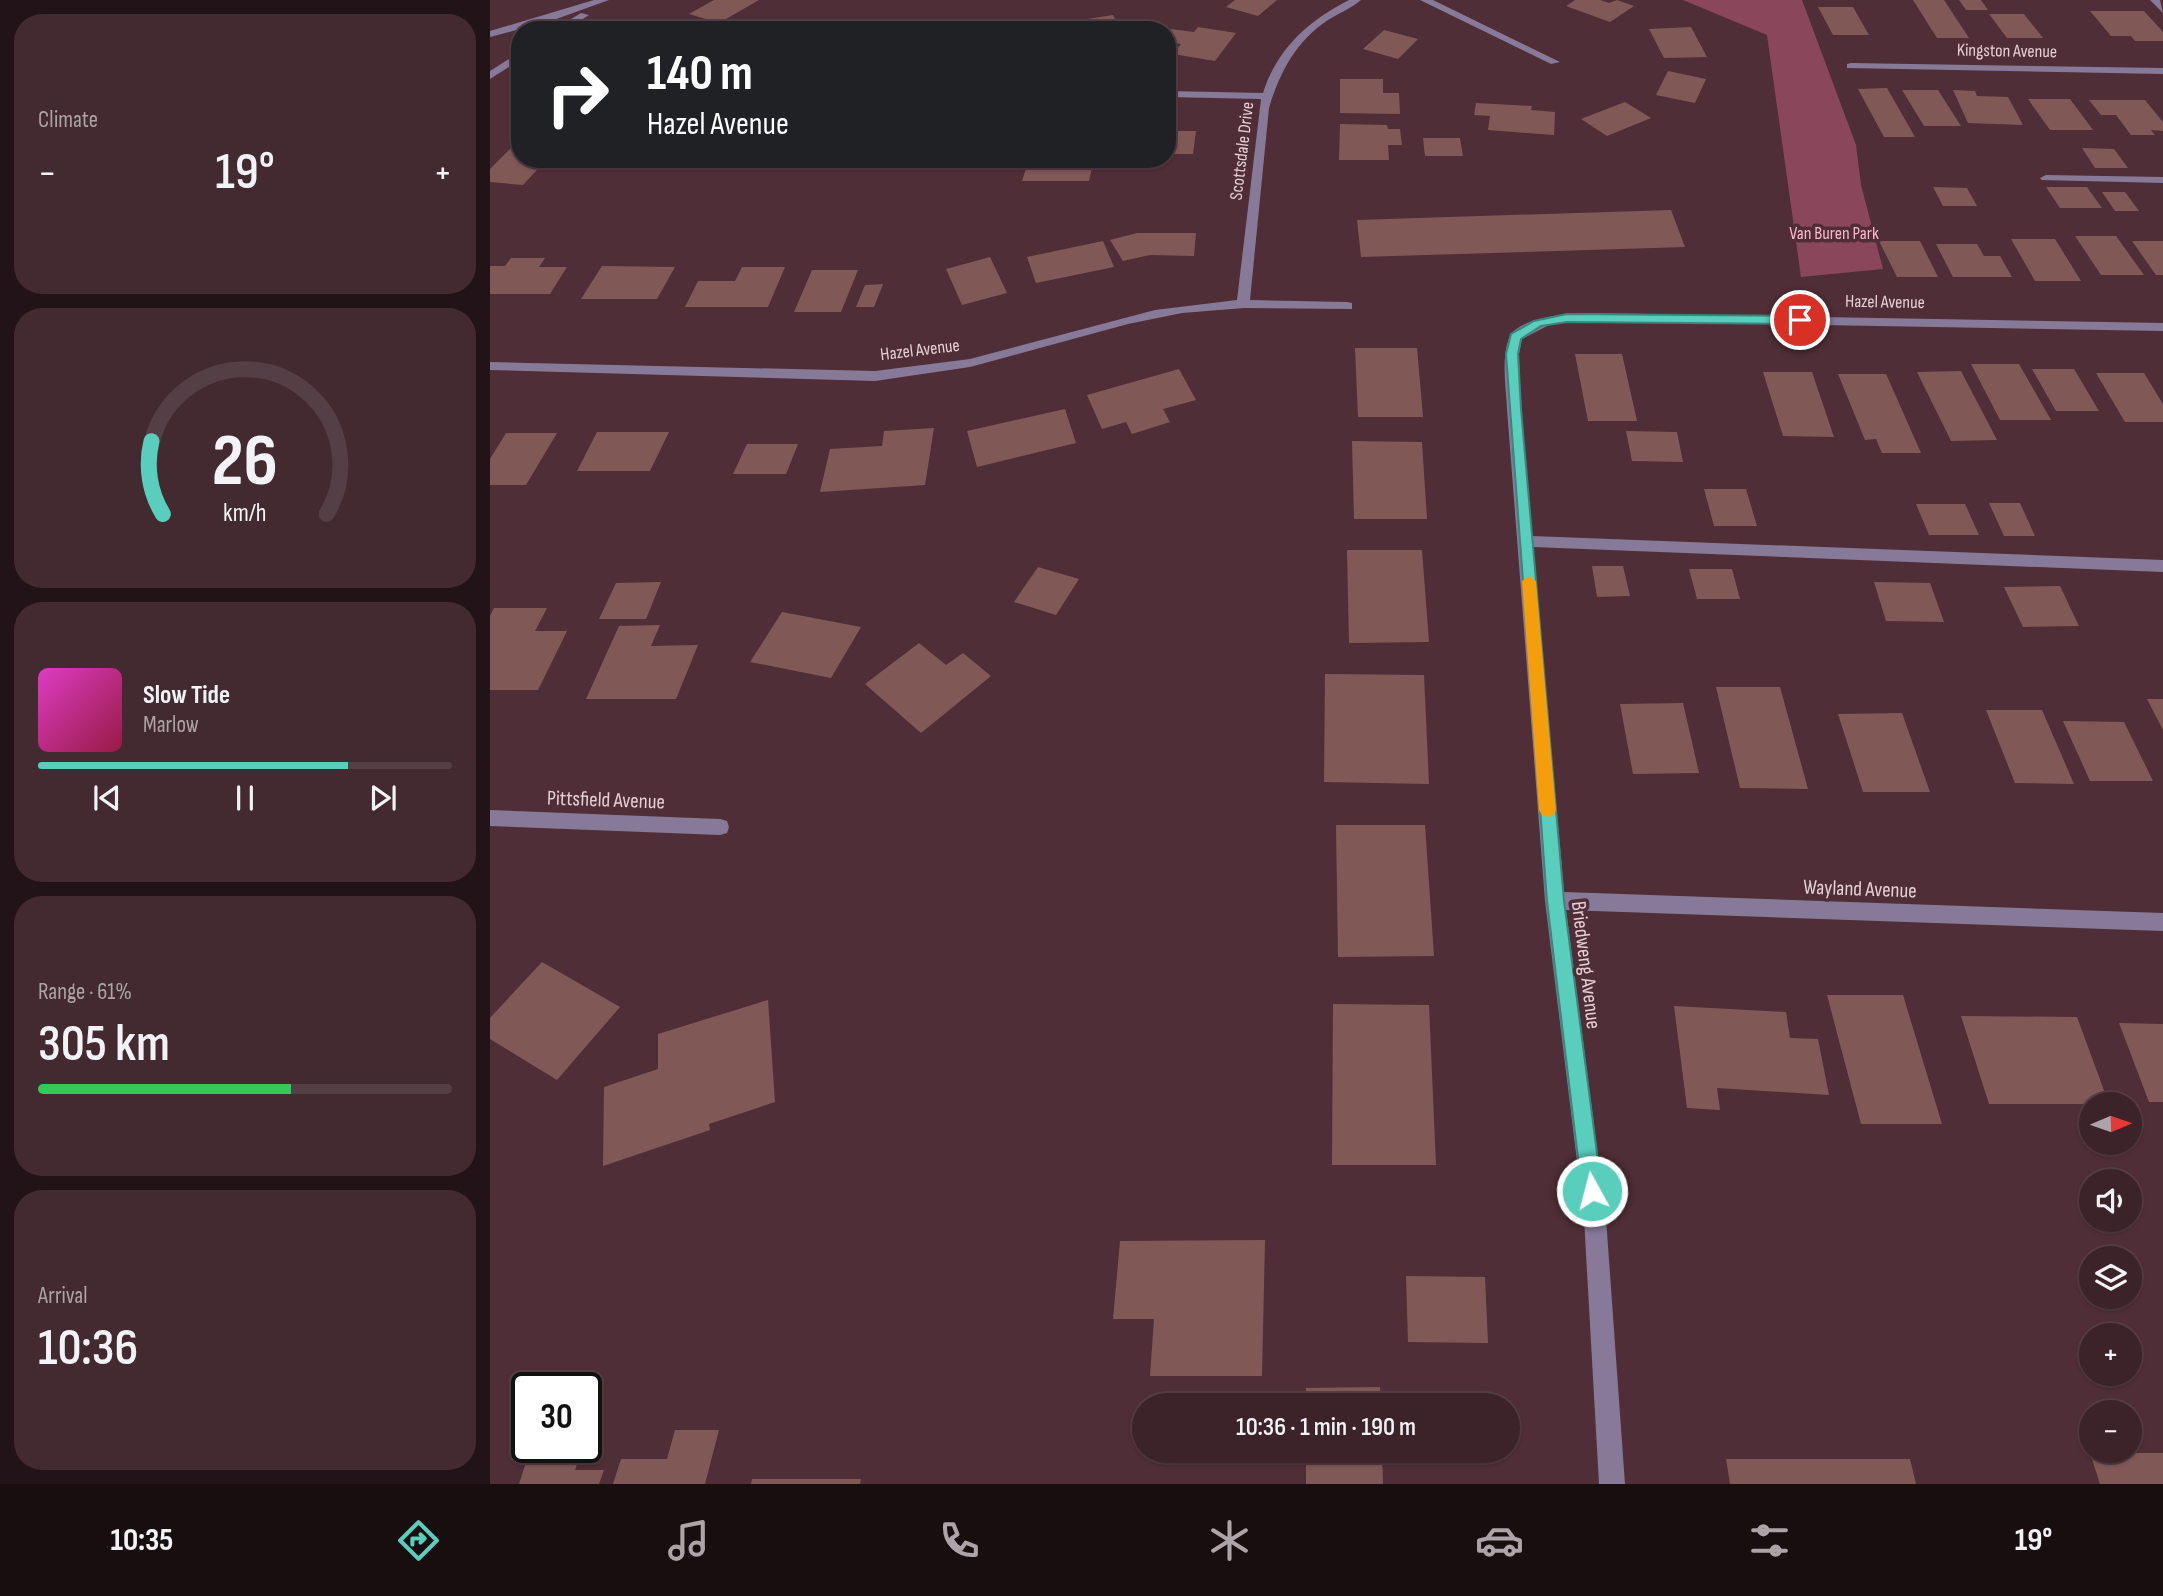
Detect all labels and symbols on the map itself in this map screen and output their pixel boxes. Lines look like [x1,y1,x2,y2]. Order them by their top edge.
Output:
street label: Kingston Avenue [1957,40,2057,62]
street label: Scottsdale Drive [1226,101,1258,201]
park label: Van Buren Park [1789,223,1879,244]
pin [1770,290,1830,350]
street label: Hazel Avenue [1845,291,1925,313]
street label: Hazel Avenue [879,335,961,365]
street label: Pittsfield Avenue [547,785,665,815]
street label: Wayland Avenue [1803,875,1917,903]
street label: Briedweng Avenue [1566,900,1606,1030]
north arrow [2079,1092,2142,1155]
position arrow [1555,1154,1629,1228]
speed limit sign: 30 [511,1372,602,1463]

